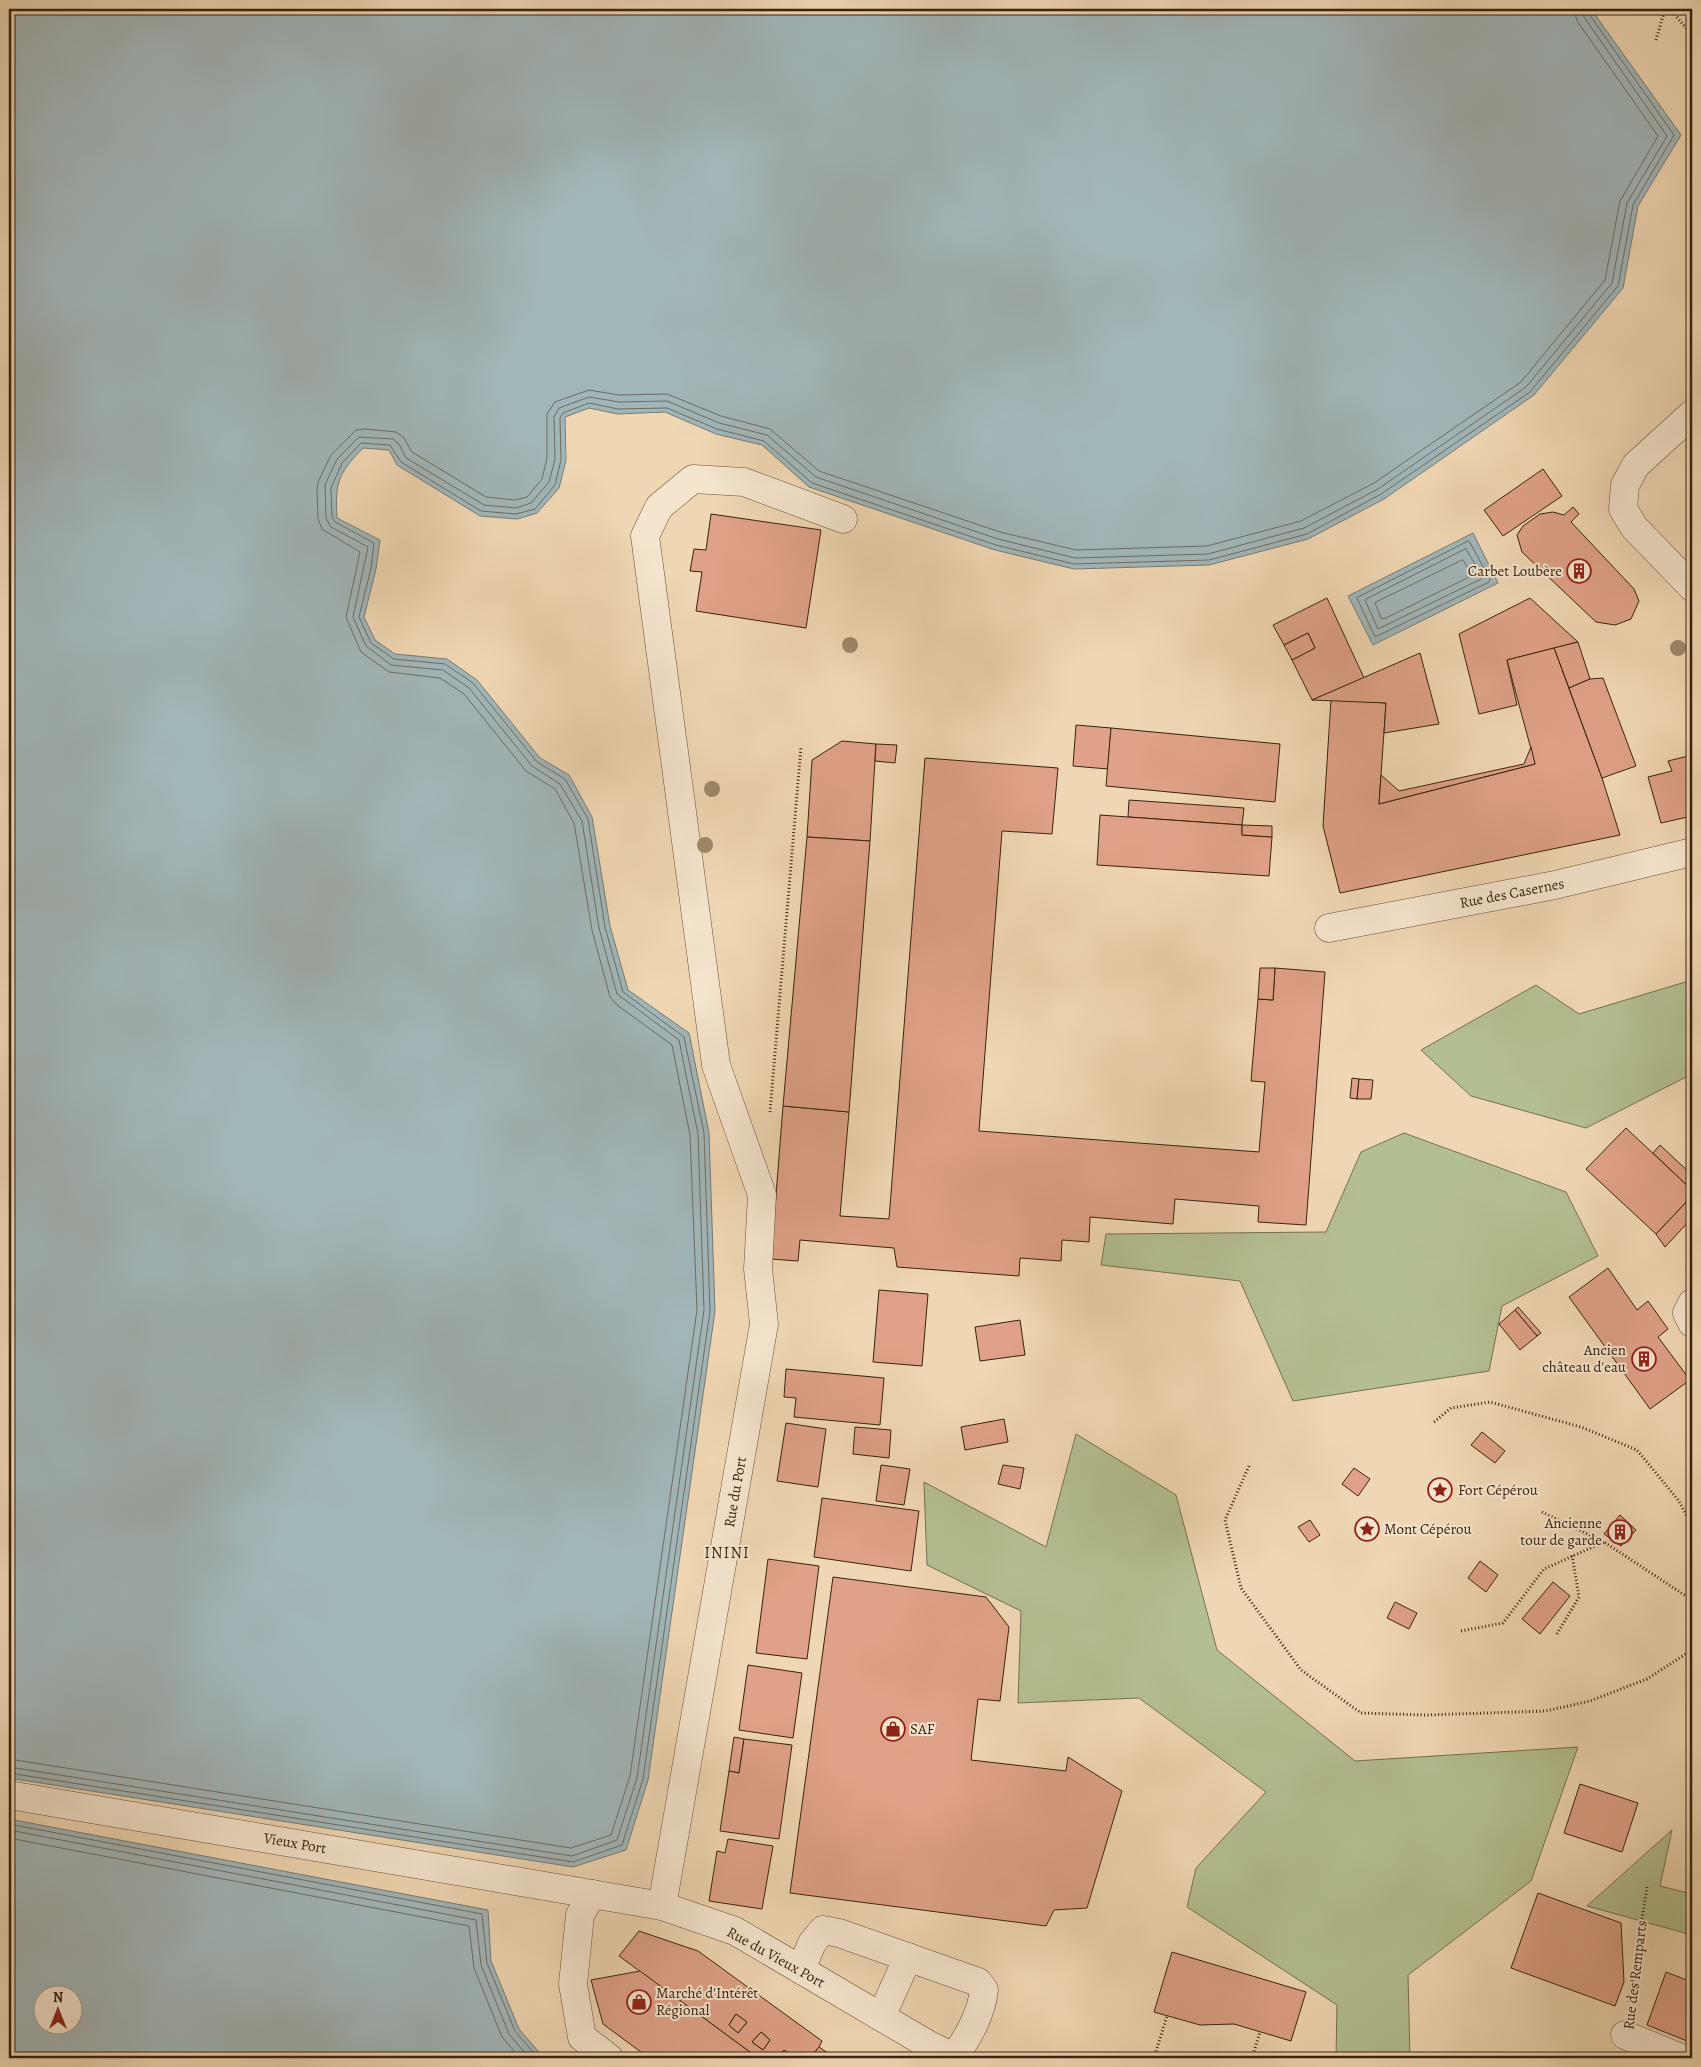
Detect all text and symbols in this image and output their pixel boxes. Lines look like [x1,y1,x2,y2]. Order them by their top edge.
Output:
building icon: Carbet Loubère [1566,558,1592,584]
place label: Carbet Loubère [1468,561,1562,581]
street label: Rue des Casernes [1458,873,1566,913]
place label: Ancien château d'eau [1542,1340,1627,1377]
building icon: Ancien château d'eau [1631,1346,1657,1372]
street label: Rue du Port [719,1455,751,1529]
place icon: Fort Cépérou [1427,1477,1453,1503]
place label: Fort Cépérou [1458,1480,1539,1500]
place label: Ancienne tour de garde [1520,1513,1602,1550]
place icon: Mont Cépérou [1354,1516,1380,1542]
place label: Mont Cépérou [1384,1519,1473,1539]
building icon: Ancienne tour de garde [1607,1519,1633,1545]
district label: ININI [704,1542,750,1564]
shop icon: SAF [880,1716,906,1742]
place label: SAF [910,1719,935,1739]
street label: Vieux Port [261,1827,328,1858]
street label: Rue des Remparts [1618,1919,1652,2031]
street label: Rue du Vieux Port [723,1922,829,1992]
place label: Marché d'Intérêt Régional [656,1983,758,2020]
north arrow [32,1984,82,2034]
text: N [53,1988,63,2007]
shop icon: Marché d'Intérêt Régional [626,1989,652,2015]

